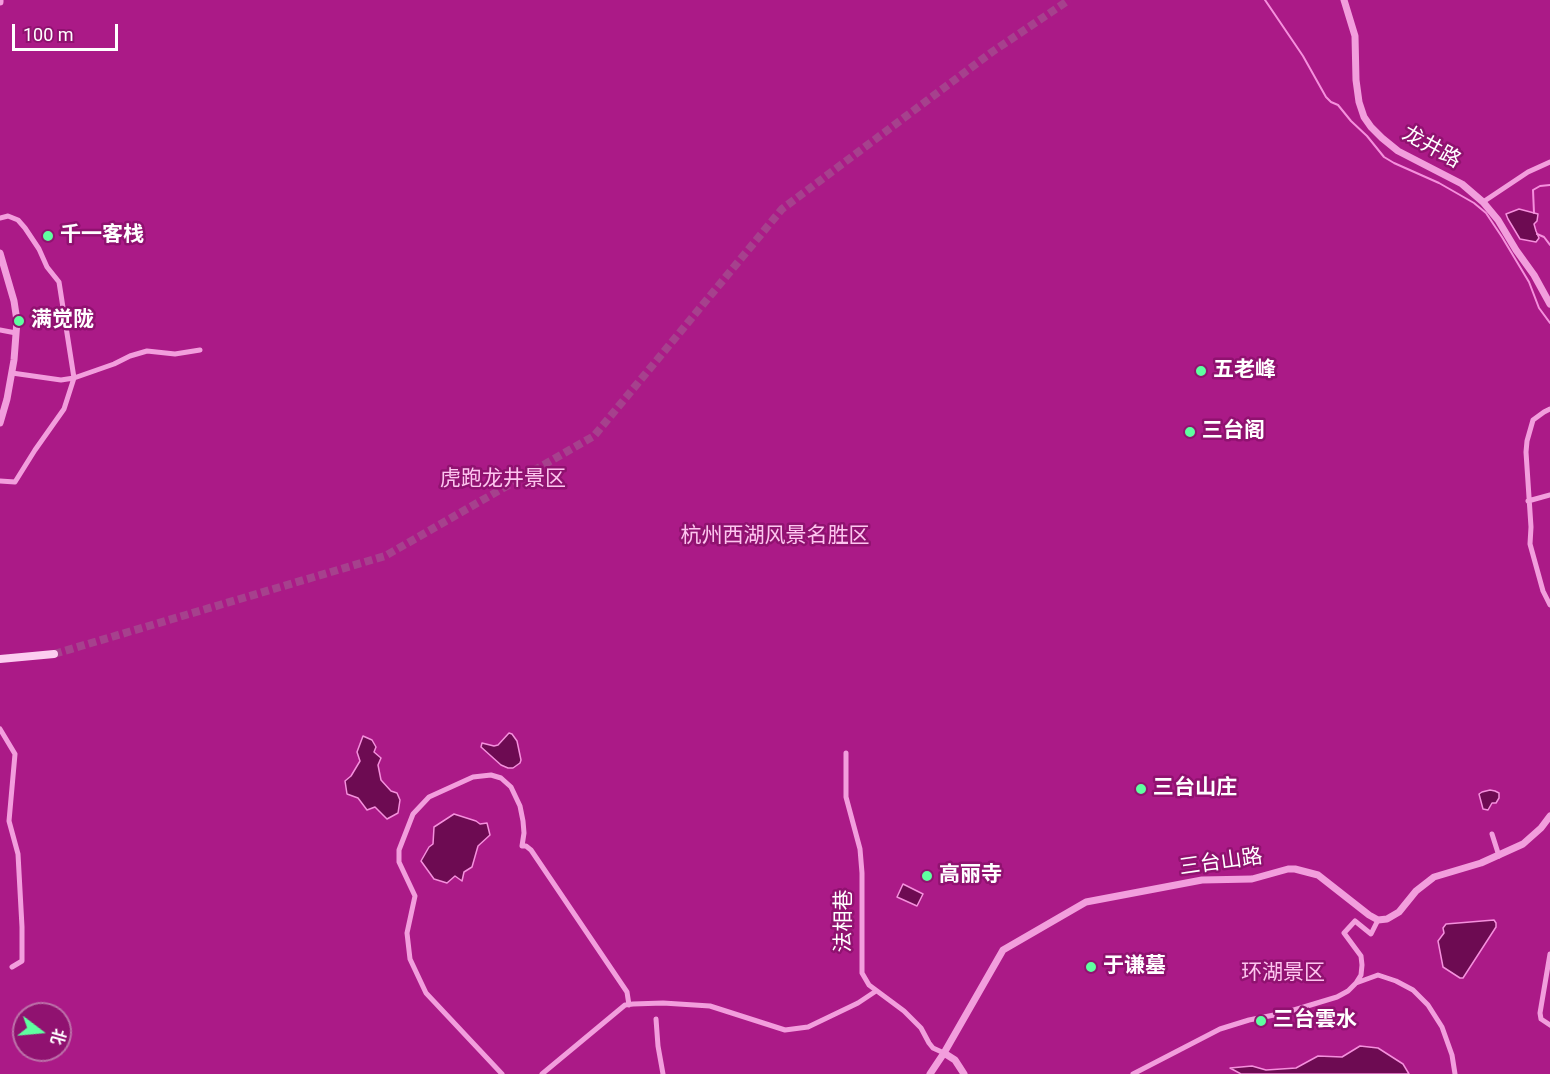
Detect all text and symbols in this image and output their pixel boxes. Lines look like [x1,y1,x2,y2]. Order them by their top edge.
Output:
scale bar [15,12,122,50]
text: 100 m [23,24,74,45]
street label: 龙井路 [1397,122,1465,174]
place label: 千一客栈 [60,223,144,249]
marker: 千一客栈 [41,229,55,243]
place label: 满觉陇 [31,308,94,334]
marker: 满觉陇 [12,314,26,328]
place label: 五老峰 [1213,358,1276,384]
marker: 五老峰 [1194,364,1208,378]
place label: 三台阁 [1202,419,1265,445]
marker: 三台阁 [1183,425,1197,439]
park label: 虎跑龙井景区 [440,467,566,493]
park label: 杭州西湖风景名胜区 [681,524,869,550]
place label: 三台山庄 [1153,776,1237,802]
marker: 三台山庄 [1134,782,1148,796]
street label: 三台山路 [1178,845,1264,881]
place label: 高丽寺 [939,863,1002,889]
marker: 高丽寺 [920,869,934,883]
street label: 法相巷 [832,890,858,952]
place label: 于谦墓 [1103,954,1166,980]
marker: 于谦墓 [1084,960,1098,974]
park label: 环湖景区 [1241,961,1325,987]
north arrow [12,1002,72,1062]
place label: 三台雲水 [1273,1008,1357,1034]
marker: 三台雲水 [1254,1014,1268,1028]
text: 北 [47,1026,69,1047]

